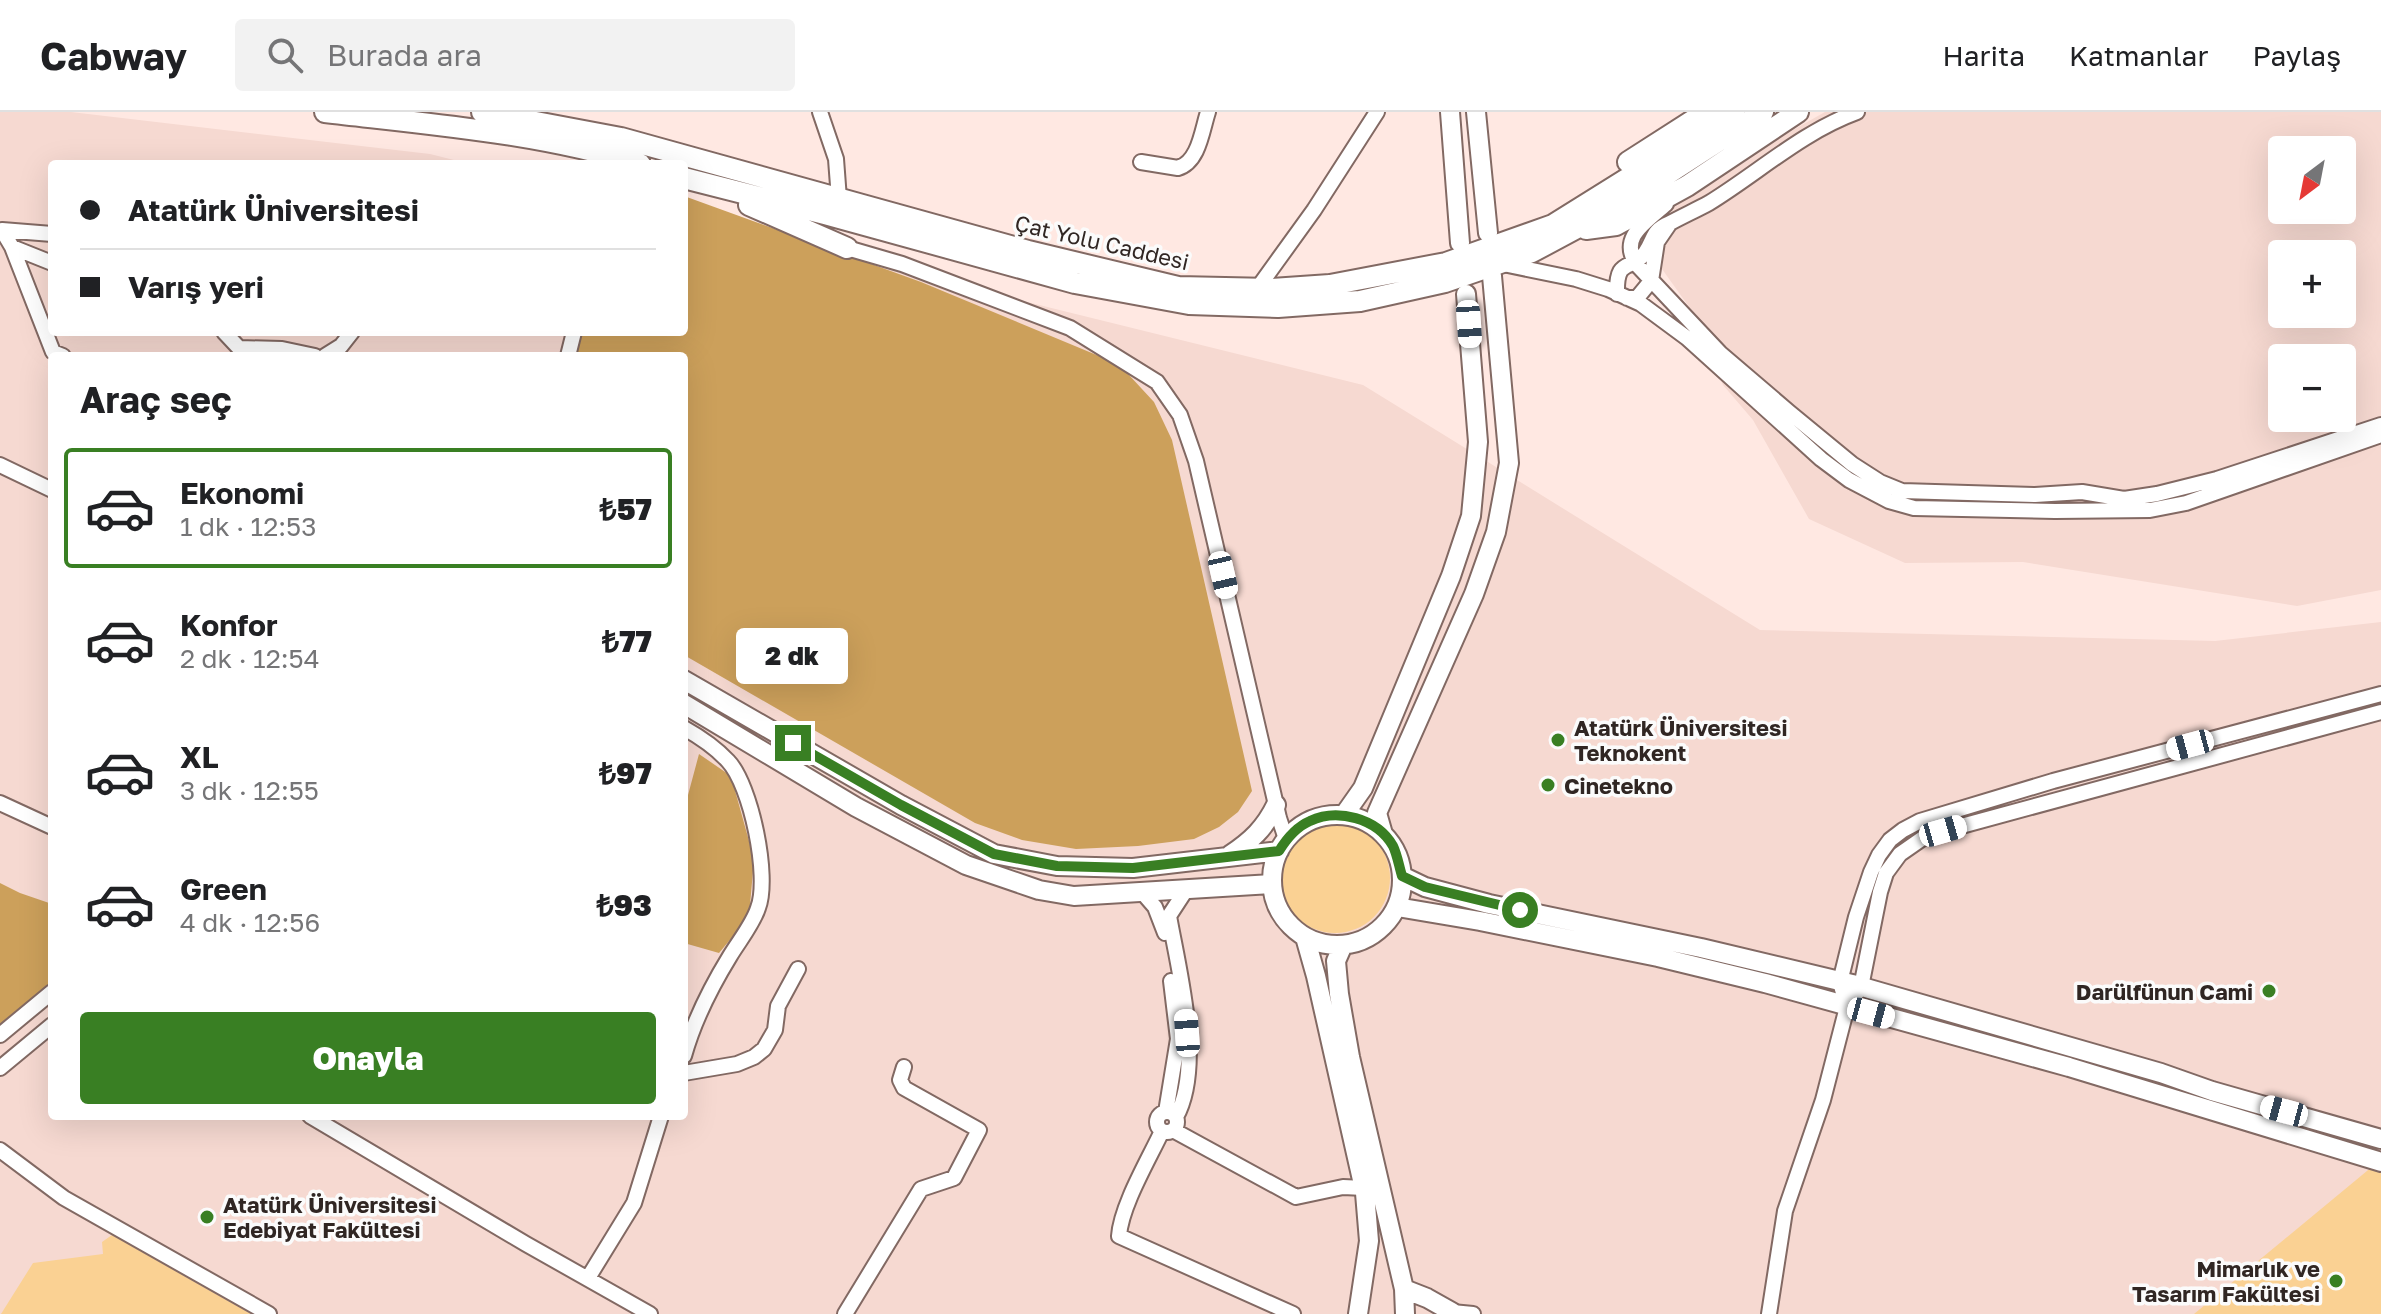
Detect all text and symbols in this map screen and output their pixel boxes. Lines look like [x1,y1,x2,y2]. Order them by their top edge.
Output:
search box [235,19,795,91]
text: Cabway [40,33,187,78]
icon: search [263,33,307,77]
text: Burada ara [327,37,482,73]
text: Harita [1943,39,2025,72]
text: Katmanlar [2069,39,2208,72]
text: Paylaş [2252,39,2341,72]
north arrow [2268,136,2356,224]
map controls [2268,136,2356,432]
text: Atatürk Üniversitesi [128,192,419,228]
street label: Çat Yolu Caddesi [1012,209,1192,275]
button: + [2268,240,2356,328]
text: Varış yeri [128,269,264,305]
car [1455,299,1483,349]
button: − [2268,344,2356,432]
text: Araç seç [80,378,232,421]
icon: car [84,472,156,544]
text: Ekonomi [180,475,304,511]
text: ₺57 [600,491,652,527]
text: 1 dk · 12:53 [180,511,316,542]
car [1206,549,1240,601]
icon: car [84,604,156,676]
text: Konfor [180,607,278,643]
text: ₺77 [602,623,652,659]
callout: 2 dk [737,627,849,683]
text: 2 dk [765,640,819,671]
text: 2 dk · 12:54 [180,643,320,674]
place label: Atatürk Üniversitesi Teknokent [1574,714,1787,766]
route end [775,725,811,761]
car [2164,727,2216,763]
marker: Atatürk Üniversitesi Teknokent [1549,731,1567,749]
icon: car [84,736,156,808]
text: XL [180,739,219,775]
text: ₺97 [599,755,652,791]
place label: Cinetekno [1564,772,1673,799]
text: 3 dk · 12:55 [180,775,319,806]
marker: Cinetekno [1539,776,1557,794]
car [1917,813,1969,849]
icon: car [84,868,156,940]
text: Green [180,871,267,907]
text: ₺93 [596,887,652,923]
route start [1502,892,1538,928]
text: 4 dk · 12:56 [180,907,320,938]
place label: Darülfünun Cami [2076,978,2253,1005]
marker: Darülfünun Cami [2260,982,2278,1000]
car [1845,995,1897,1031]
car [1173,1008,1201,1058]
button: Onayla [80,1012,656,1104]
car [2258,1093,2310,1129]
place label: Atatürk Üniversitesi Edebiyat Fakültesi [223,1191,436,1243]
marker: Atatürk Üniversitesi Edebiyat Fakültesi [198,1208,216,1226]
place label: Mimarlık ve Tasarım Fakültesi [2132,1255,2320,1307]
marker: Mimarlık ve Tasarım Fakültesi [2327,1272,2345,1290]

